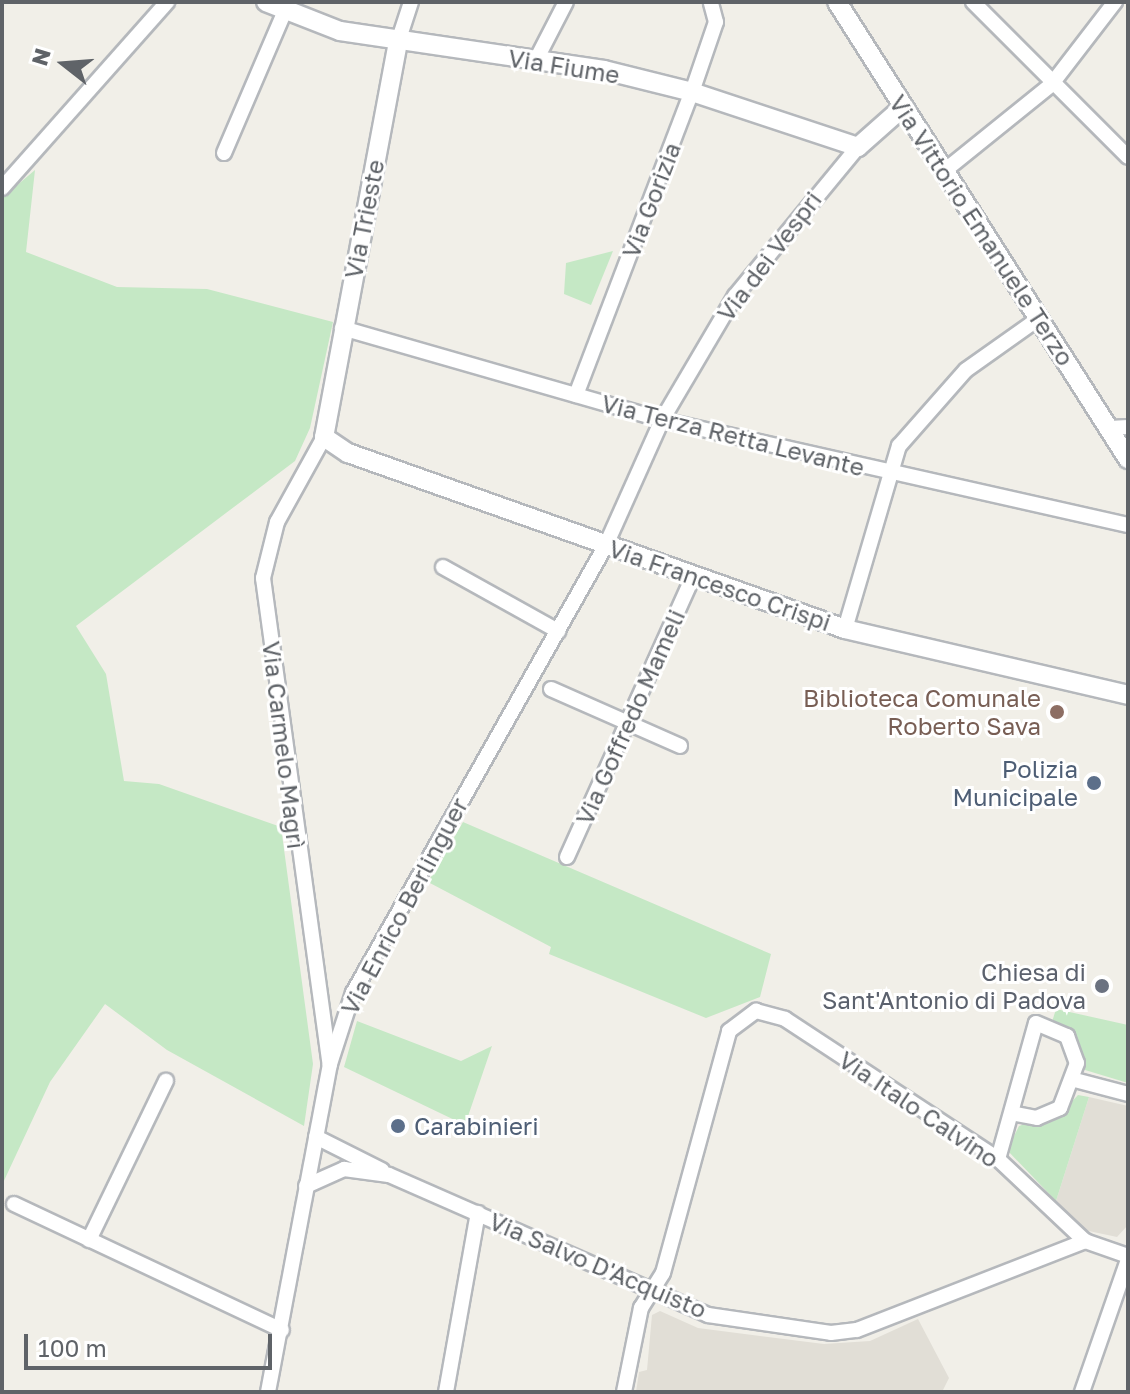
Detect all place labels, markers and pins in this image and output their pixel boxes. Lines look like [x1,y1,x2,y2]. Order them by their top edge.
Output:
place label: Biblioteca Comunale Roberto Sava [803,684,1041,740]
marker: Biblioteca Comunale Roberto Sava [1048,703,1066,721]
place label: Polizia Municipale [952,755,1078,811]
marker: Polizia Municipale [1085,774,1103,792]
place label: Chiesa di Sant'Antonio di Padova [822,958,1086,1014]
marker: Chiesa di Sant'Antonio di Padova [1093,977,1111,995]
place label: Carabinieri [414,1112,539,1140]
marker: Carabinieri [389,1117,407,1135]

